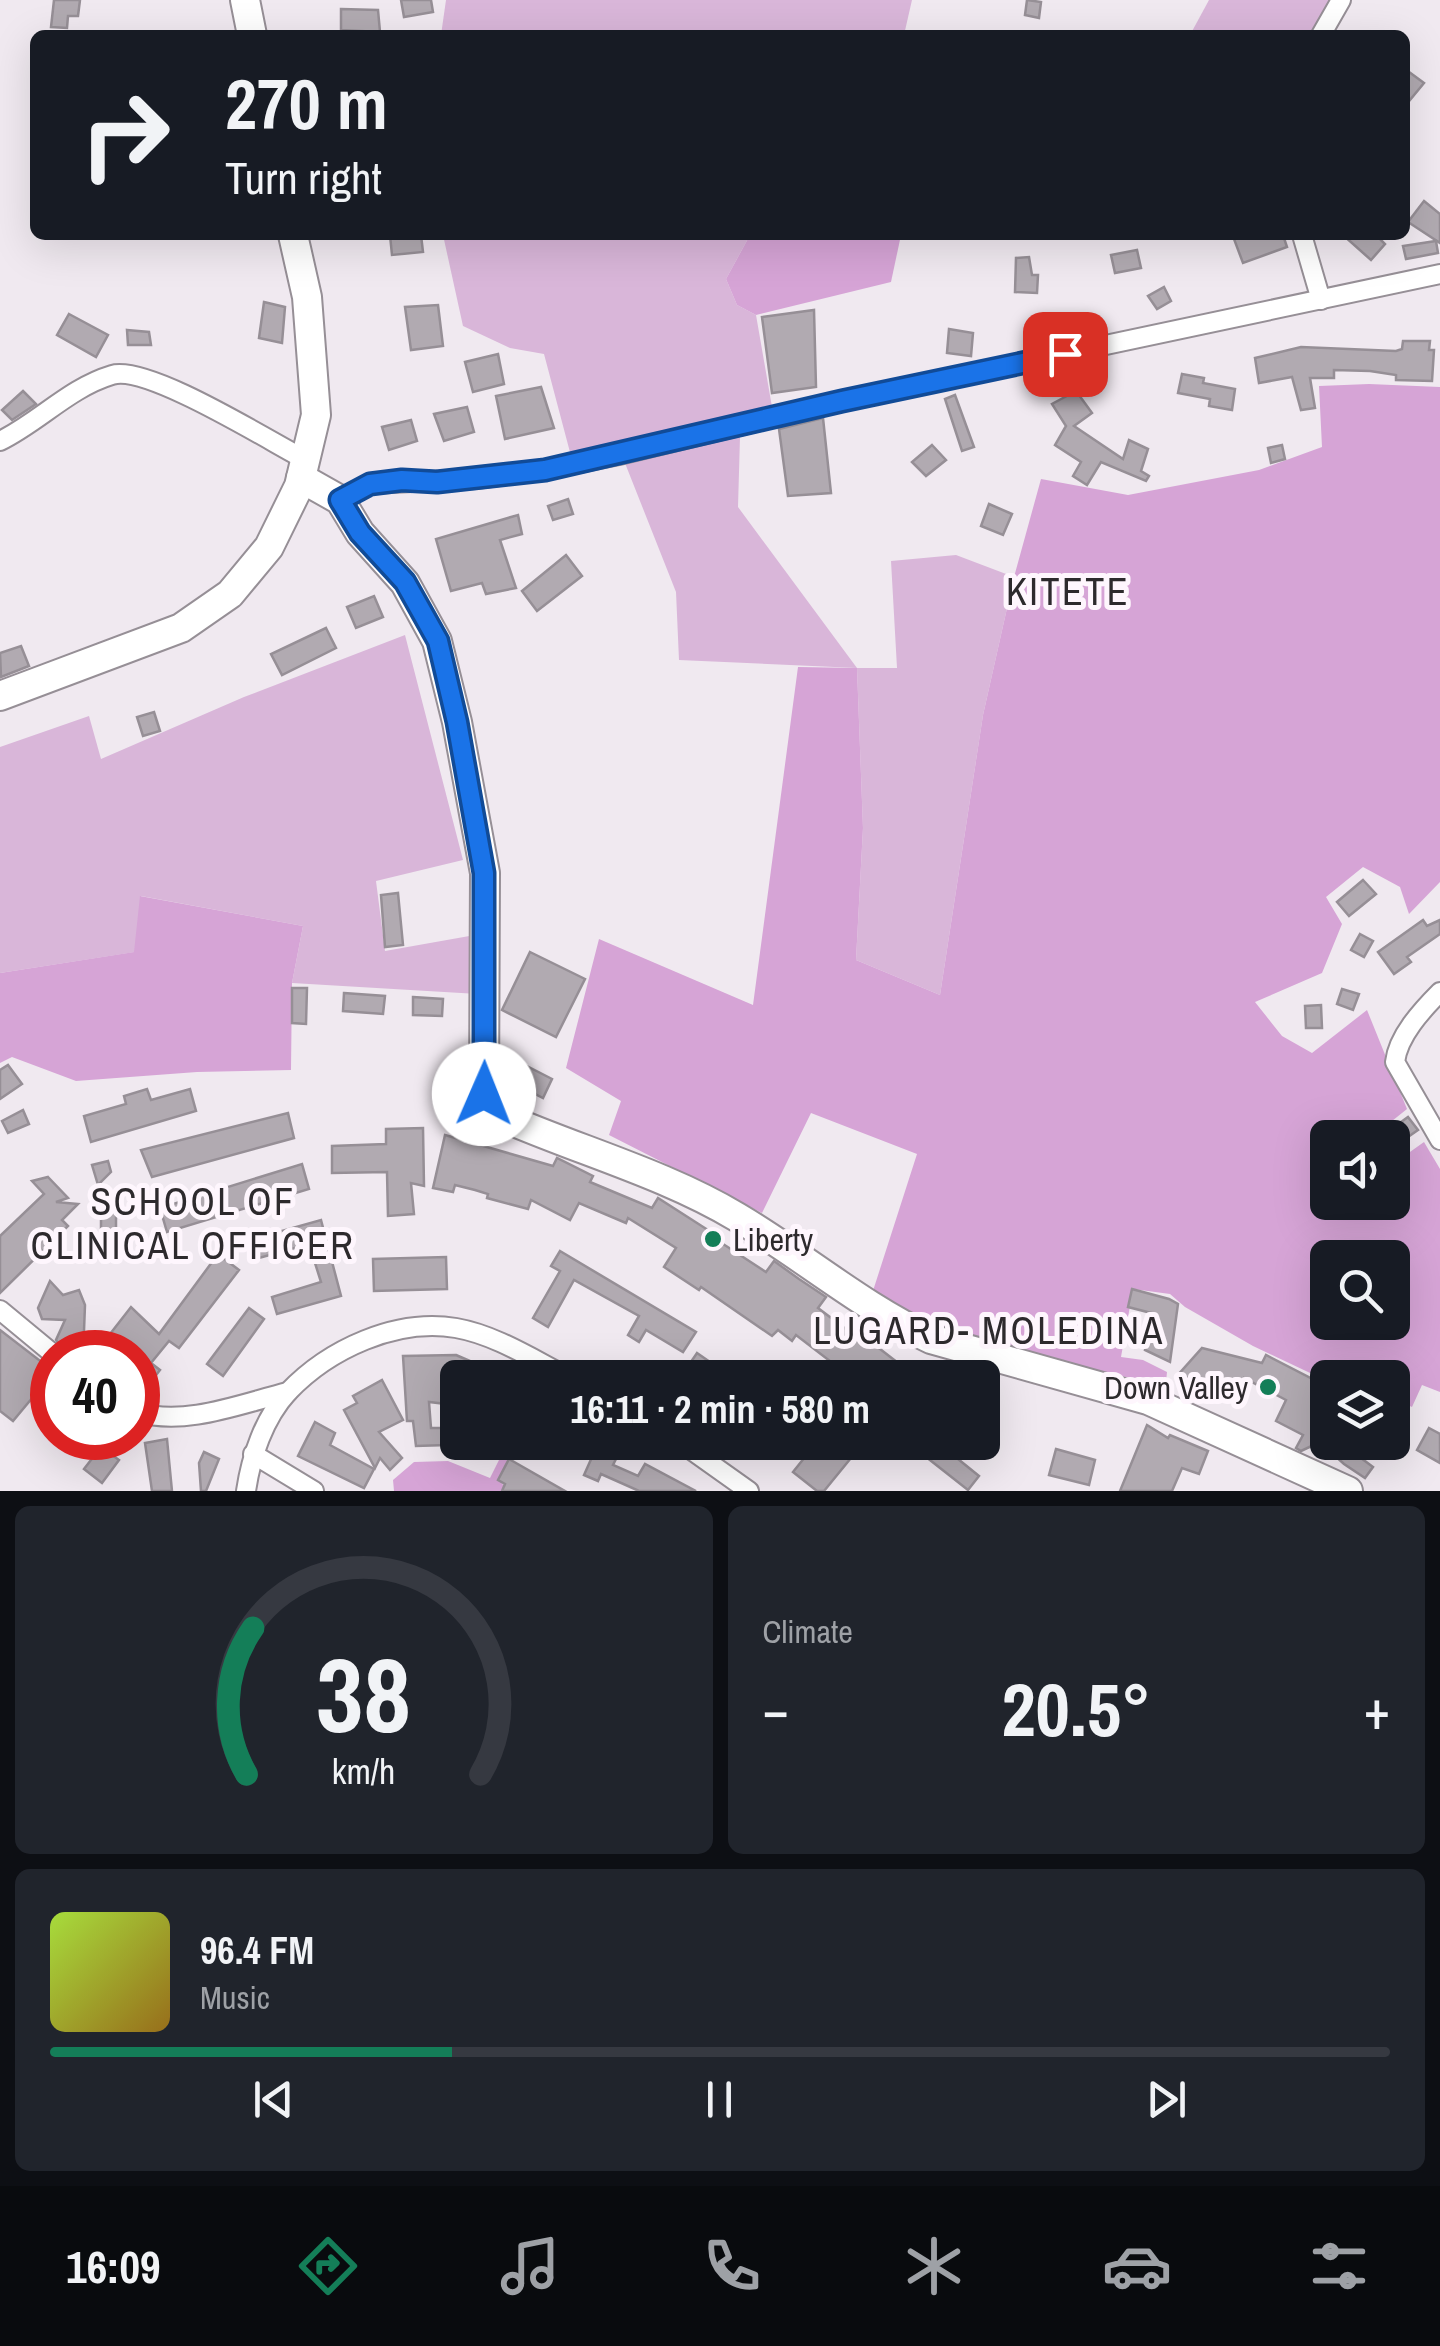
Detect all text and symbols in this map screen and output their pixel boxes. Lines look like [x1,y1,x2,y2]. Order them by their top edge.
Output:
text: 270 m [225,57,388,151]
icon: right [60,70,190,200]
text: Turn right [225,147,382,208]
pin [1023,312,1108,397]
icon: arrive [1038,327,1093,382]
district label: KITETE [1006,566,1130,617]
position arrow [432,1042,536,1146]
map controls [1310,1120,1410,1460]
button: sound [1310,1120,1410,1220]
district label: SCHOOL OF CLINICAL OFFICER [31,1176,355,1271]
place label: Liberty [733,1218,813,1261]
marker: Liberty [702,1228,724,1250]
button: search [1310,1240,1410,1340]
district label: LUGARD- MOLEDINA [813,1305,1165,1356]
speed limit sign: 40 [30,1330,160,1460]
button: layers [1310,1360,1410,1460]
place label: Down Valley [1104,1366,1248,1409]
marker: Down Valley [1257,1376,1279,1398]
text: 16:11 · 2 min · 580 m [570,1384,870,1435]
text: Climate [763,1610,853,1653]
text: 38 [316,1624,411,1764]
text: 20.5° [1001,1658,1151,1759]
text: − [763,1672,789,1746]
text: + [1364,1672,1390,1746]
text: km/h [332,1747,396,1795]
text: 96.4 FM [200,1925,314,1976]
text: Music [200,1976,270,2019]
icon: previous [246,2072,301,2127]
icon: pause [692,2072,747,2127]
icon: next [1139,2072,1194,2127]
icon: directions [293,2231,363,2301]
icon: music [495,2231,565,2301]
icon: phone [697,2231,767,2301]
icon: climate [899,2231,969,2301]
icon: car [1102,2231,1172,2301]
icon: filters [1304,2231,1374,2301]
text: 16:09 [66,2236,160,2297]

